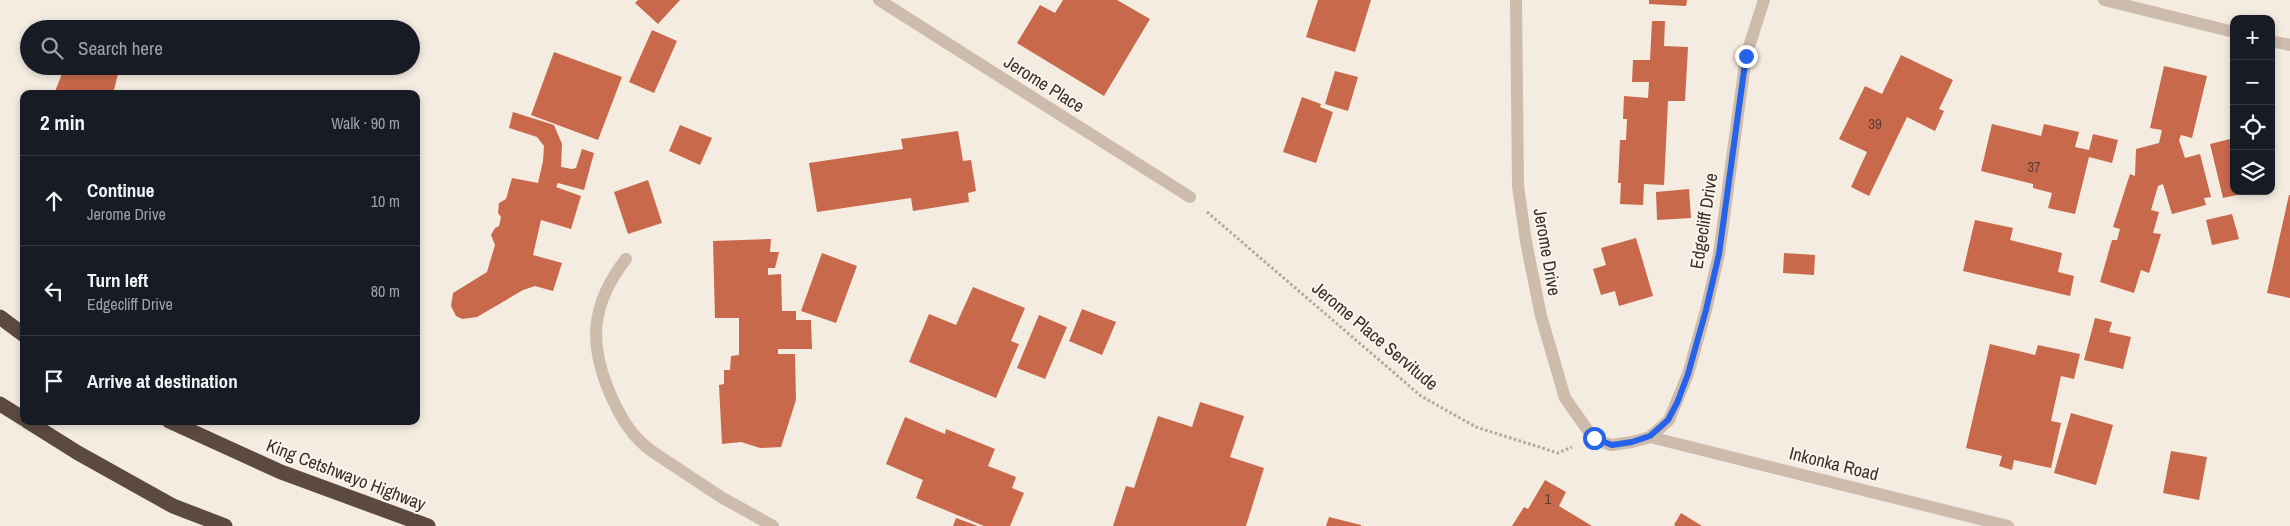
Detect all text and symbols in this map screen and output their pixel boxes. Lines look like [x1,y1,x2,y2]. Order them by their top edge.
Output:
map controls [2230,15,2275,195]
button: + [2230,15,2275,60]
search box [20,20,420,75]
icon: search [38,34,66,62]
text: Search here [78,35,163,61]
route end [1735,45,1758,68]
street label: Jerome Place [999,49,1089,118]
button: − [2230,60,2275,105]
button: locate [2230,105,2275,150]
text: 2 min [40,108,85,137]
text: Walk · 90 m [331,112,400,134]
house number: 39 [1868,113,1882,134]
button: layers [2230,150,2275,195]
house number: 37 [2027,156,2041,177]
street label: Edgecliff Drive [1684,171,1723,271]
text: Continue [87,177,155,203]
icon: ahead [40,187,68,215]
text: 10 m [371,190,400,212]
text: Jerome Drive [87,203,166,225]
street label: Jerome Drive [1527,206,1567,298]
text: Turn left [87,267,148,293]
street label: Jerome Place Servitude [1307,275,1444,396]
icon: left [40,277,68,305]
text: 80 m [371,280,400,302]
text: Edgecliff Drive [87,293,173,315]
icon: arrive [40,367,68,395]
text: Arrive at destination [87,368,238,394]
route start [1583,427,1606,450]
street label: King Cetshwayo Highway [263,433,430,517]
street label: Inkonka Road [1787,440,1881,487]
house number: 1 [1545,488,1552,509]

